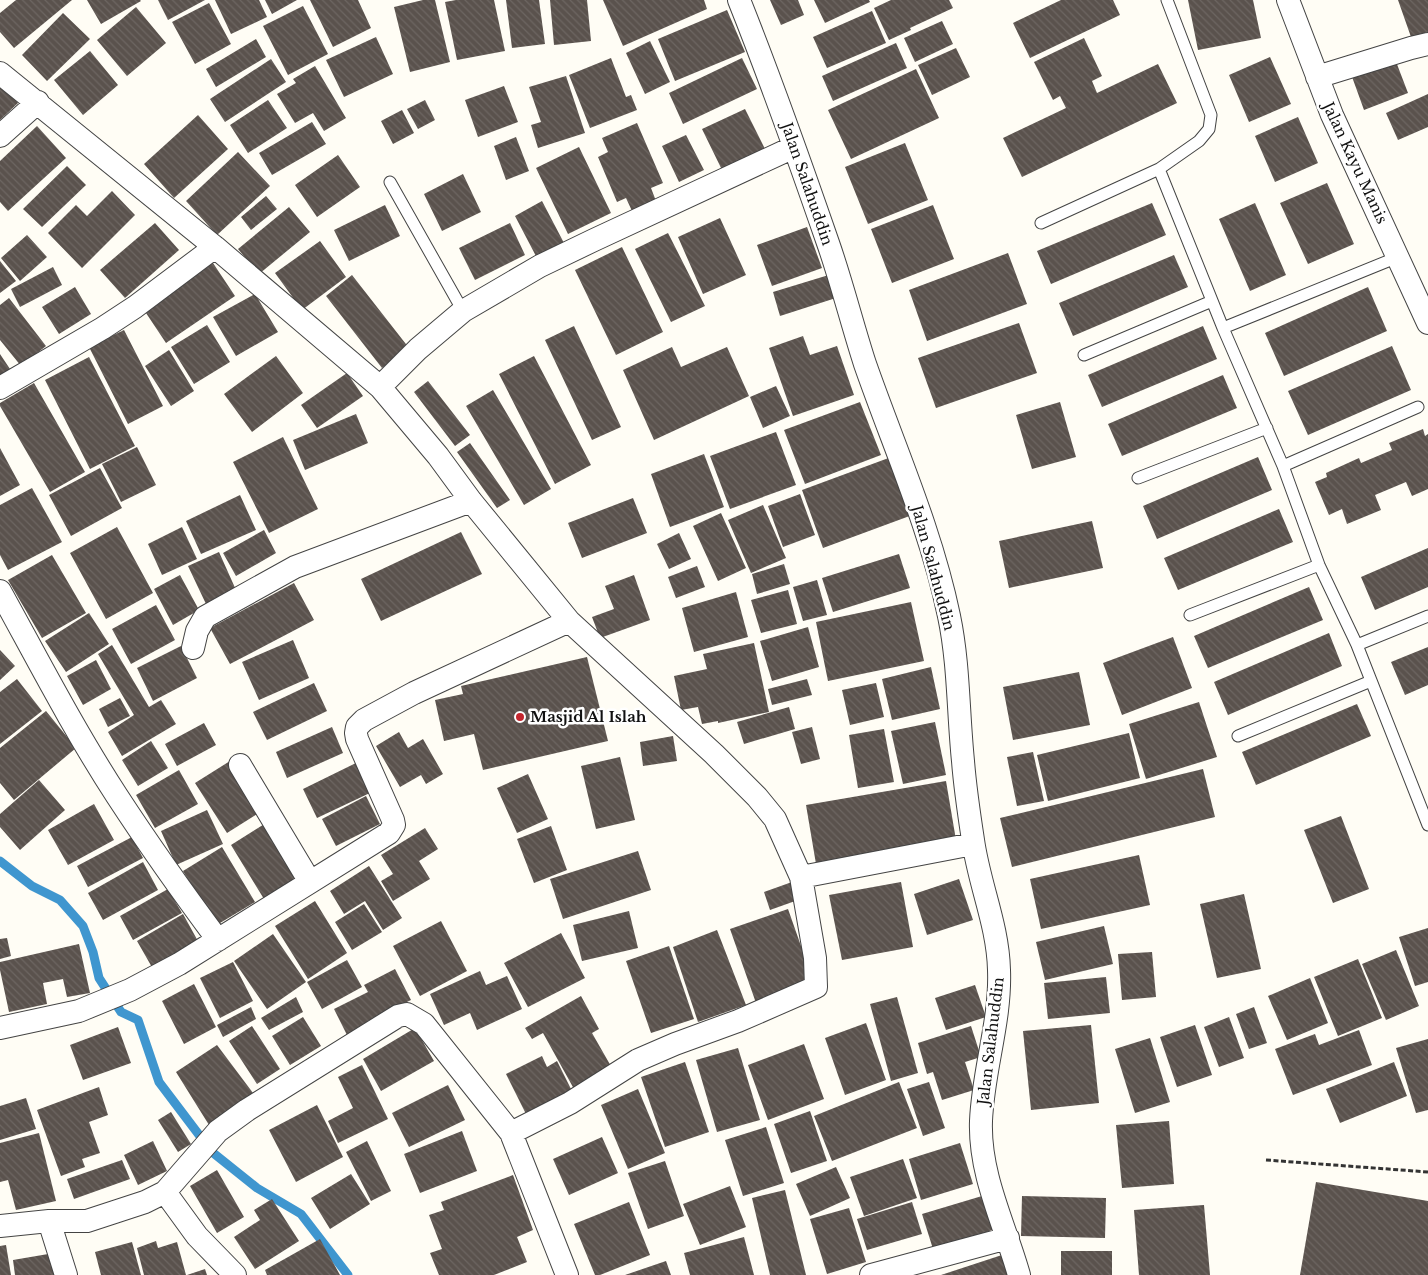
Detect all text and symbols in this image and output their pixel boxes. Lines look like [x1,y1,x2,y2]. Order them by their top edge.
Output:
street label: Jalan Kayu Manis [1318,97,1392,227]
street label: Jalan Salahuddin [777,118,837,248]
street label: Jalan Salahuddin [907,501,959,633]
place label: Masjid Al Islah [530,707,647,726]
marker: Masjid Al Islah [514,711,526,723]
street label: Jalan Salahuddin [973,976,1008,1108]

